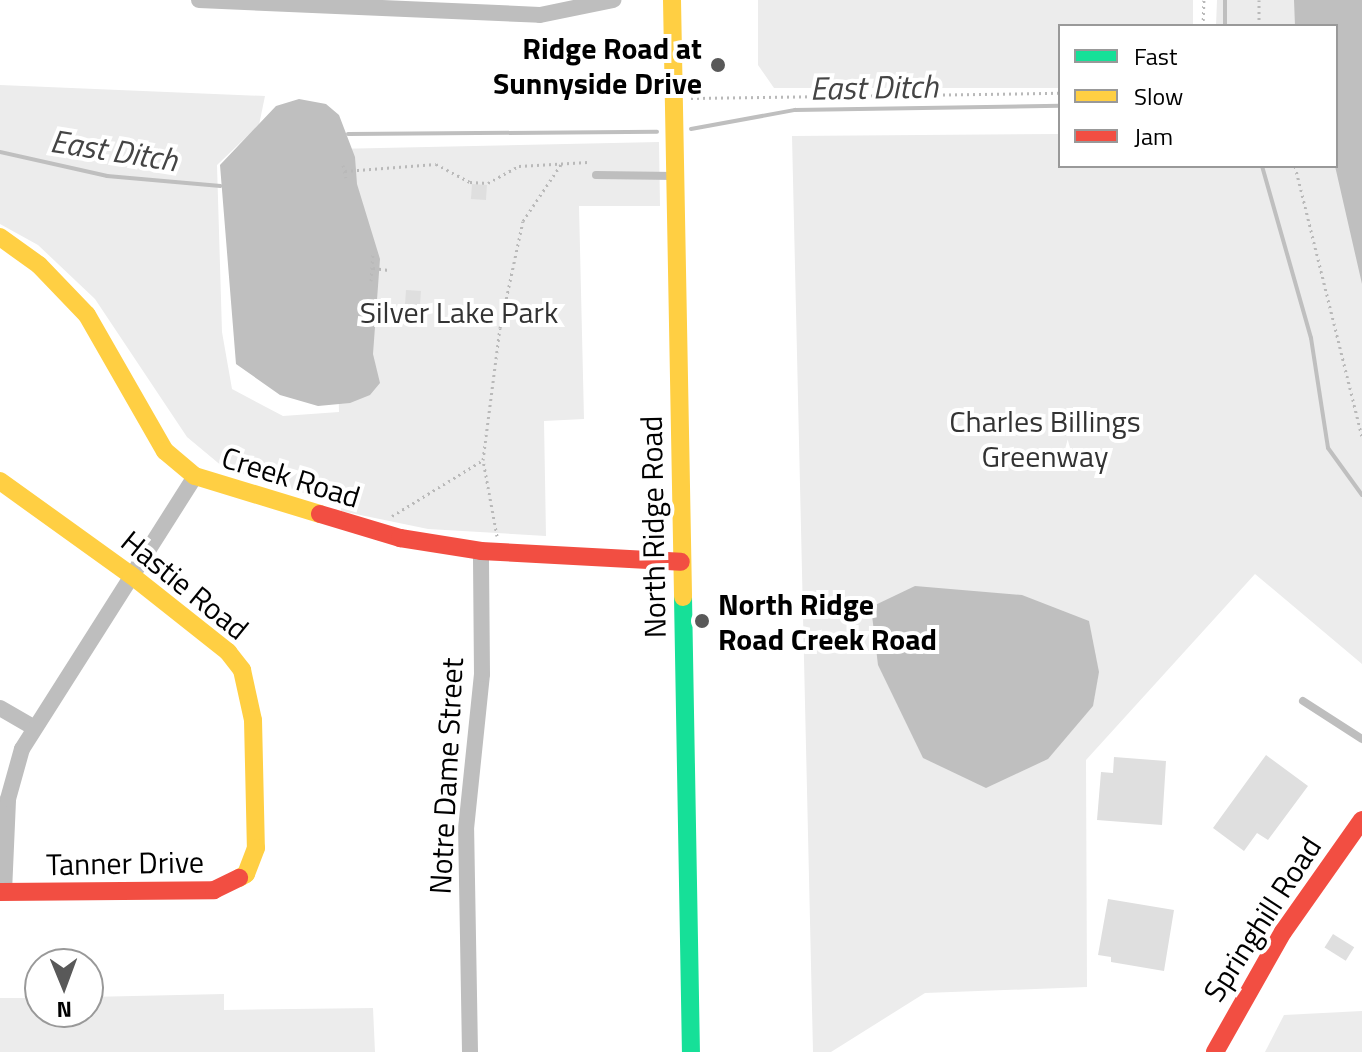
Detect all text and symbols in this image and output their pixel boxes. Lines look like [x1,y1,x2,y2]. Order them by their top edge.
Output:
legend [1058,24,1338,168]
place label: Ridge Road at Sunnyside Drive [493,30,702,100]
text: Fast [1134,38,1177,74]
marker: Ridge Road at Sunnyside Drive [709,56,727,74]
water label: East Ditch [810,67,938,107]
text: Slow [1134,78,1183,114]
text: Jam [1134,118,1173,154]
water label: East Ditch [48,121,180,179]
park label: Silver Lake Park [360,294,558,330]
park label: Charles Billings Greenway [949,403,1141,474]
street label: North Ridge Road [633,415,673,639]
street label: Creek Road [218,439,364,515]
street label: Hastie Road [114,523,256,647]
place label: North Ridge Road Creek Road [718,586,937,656]
marker: North Ridge Road Creek Road [693,612,711,630]
street label: Notre Dame Street [422,657,470,895]
street label: Springhill Road [1196,830,1328,1008]
street label: Tanner Drive [46,844,204,882]
north arrow [24,948,104,1028]
text: N [56,993,72,1027]

